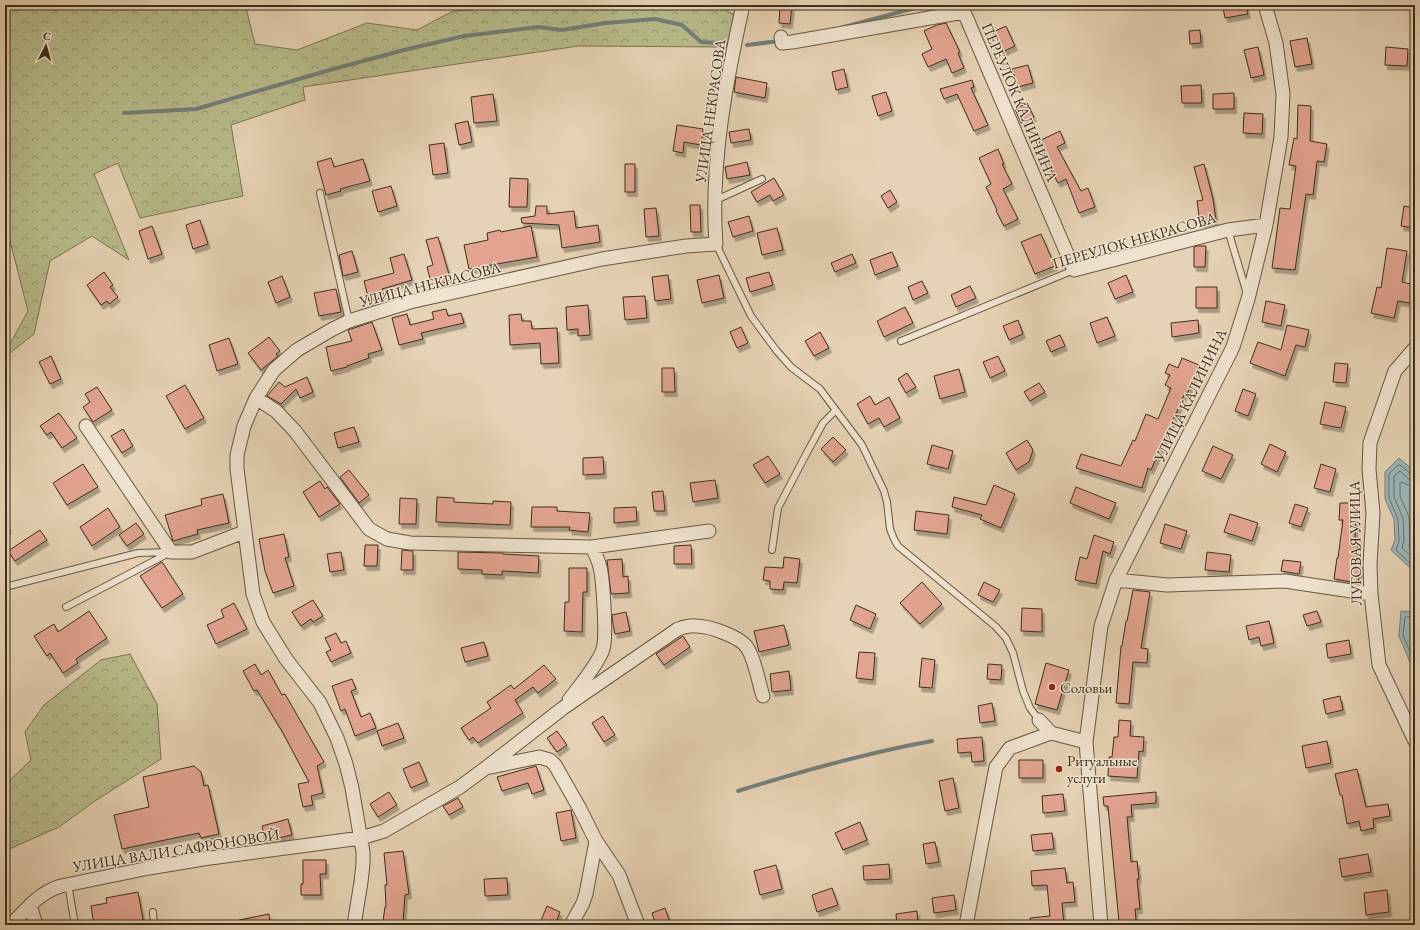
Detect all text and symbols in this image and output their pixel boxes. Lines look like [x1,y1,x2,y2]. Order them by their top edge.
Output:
street label: ПЕРЕУЛОК КАЛИНИНА [978,20,1062,185]
north arrow [26,26,66,66]
text: С [42,29,52,43]
street label: УЛИЦА НЕКРАСОВА [690,37,730,185]
street label: ПЕРЕУЛОК НЕКРАСОВА [1050,207,1219,273]
street label: УЛИЦА НЕКРАСОВА [356,257,503,311]
street label: УЛИЦА КАЛИНИНА [1149,325,1231,466]
street label: ЛУГОВАЯ УЛИЦА [1344,480,1366,605]
place label: Соловьи [1060,678,1113,697]
marker: Соловьи [1047,682,1057,692]
place label: Ритуальные услуги [1067,751,1138,787]
marker: Ритуальные услуги [1054,764,1064,774]
street label: УЛИЦА ВАЛИ САФРОНОВОЙ [70,824,281,876]

